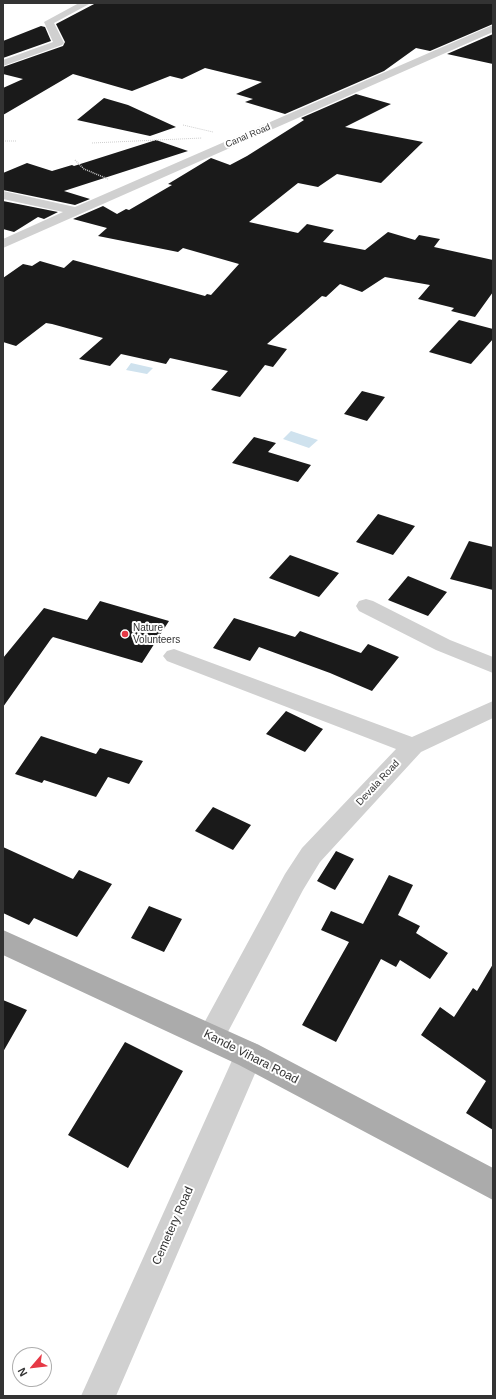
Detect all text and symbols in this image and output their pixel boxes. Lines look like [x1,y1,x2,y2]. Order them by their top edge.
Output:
street label: Canal Road [224,122,272,150]
place label: Nature Volunteers [133,622,180,646]
marker: Nature Volunteers [120,629,130,639]
street label: Devala Road [354,758,402,808]
street label: Kande Vihara Road [201,1027,301,1087]
street label: Cemetery Road [149,1185,197,1267]
north arrow [12,1347,52,1387]
text: N [15,1366,29,1378]

